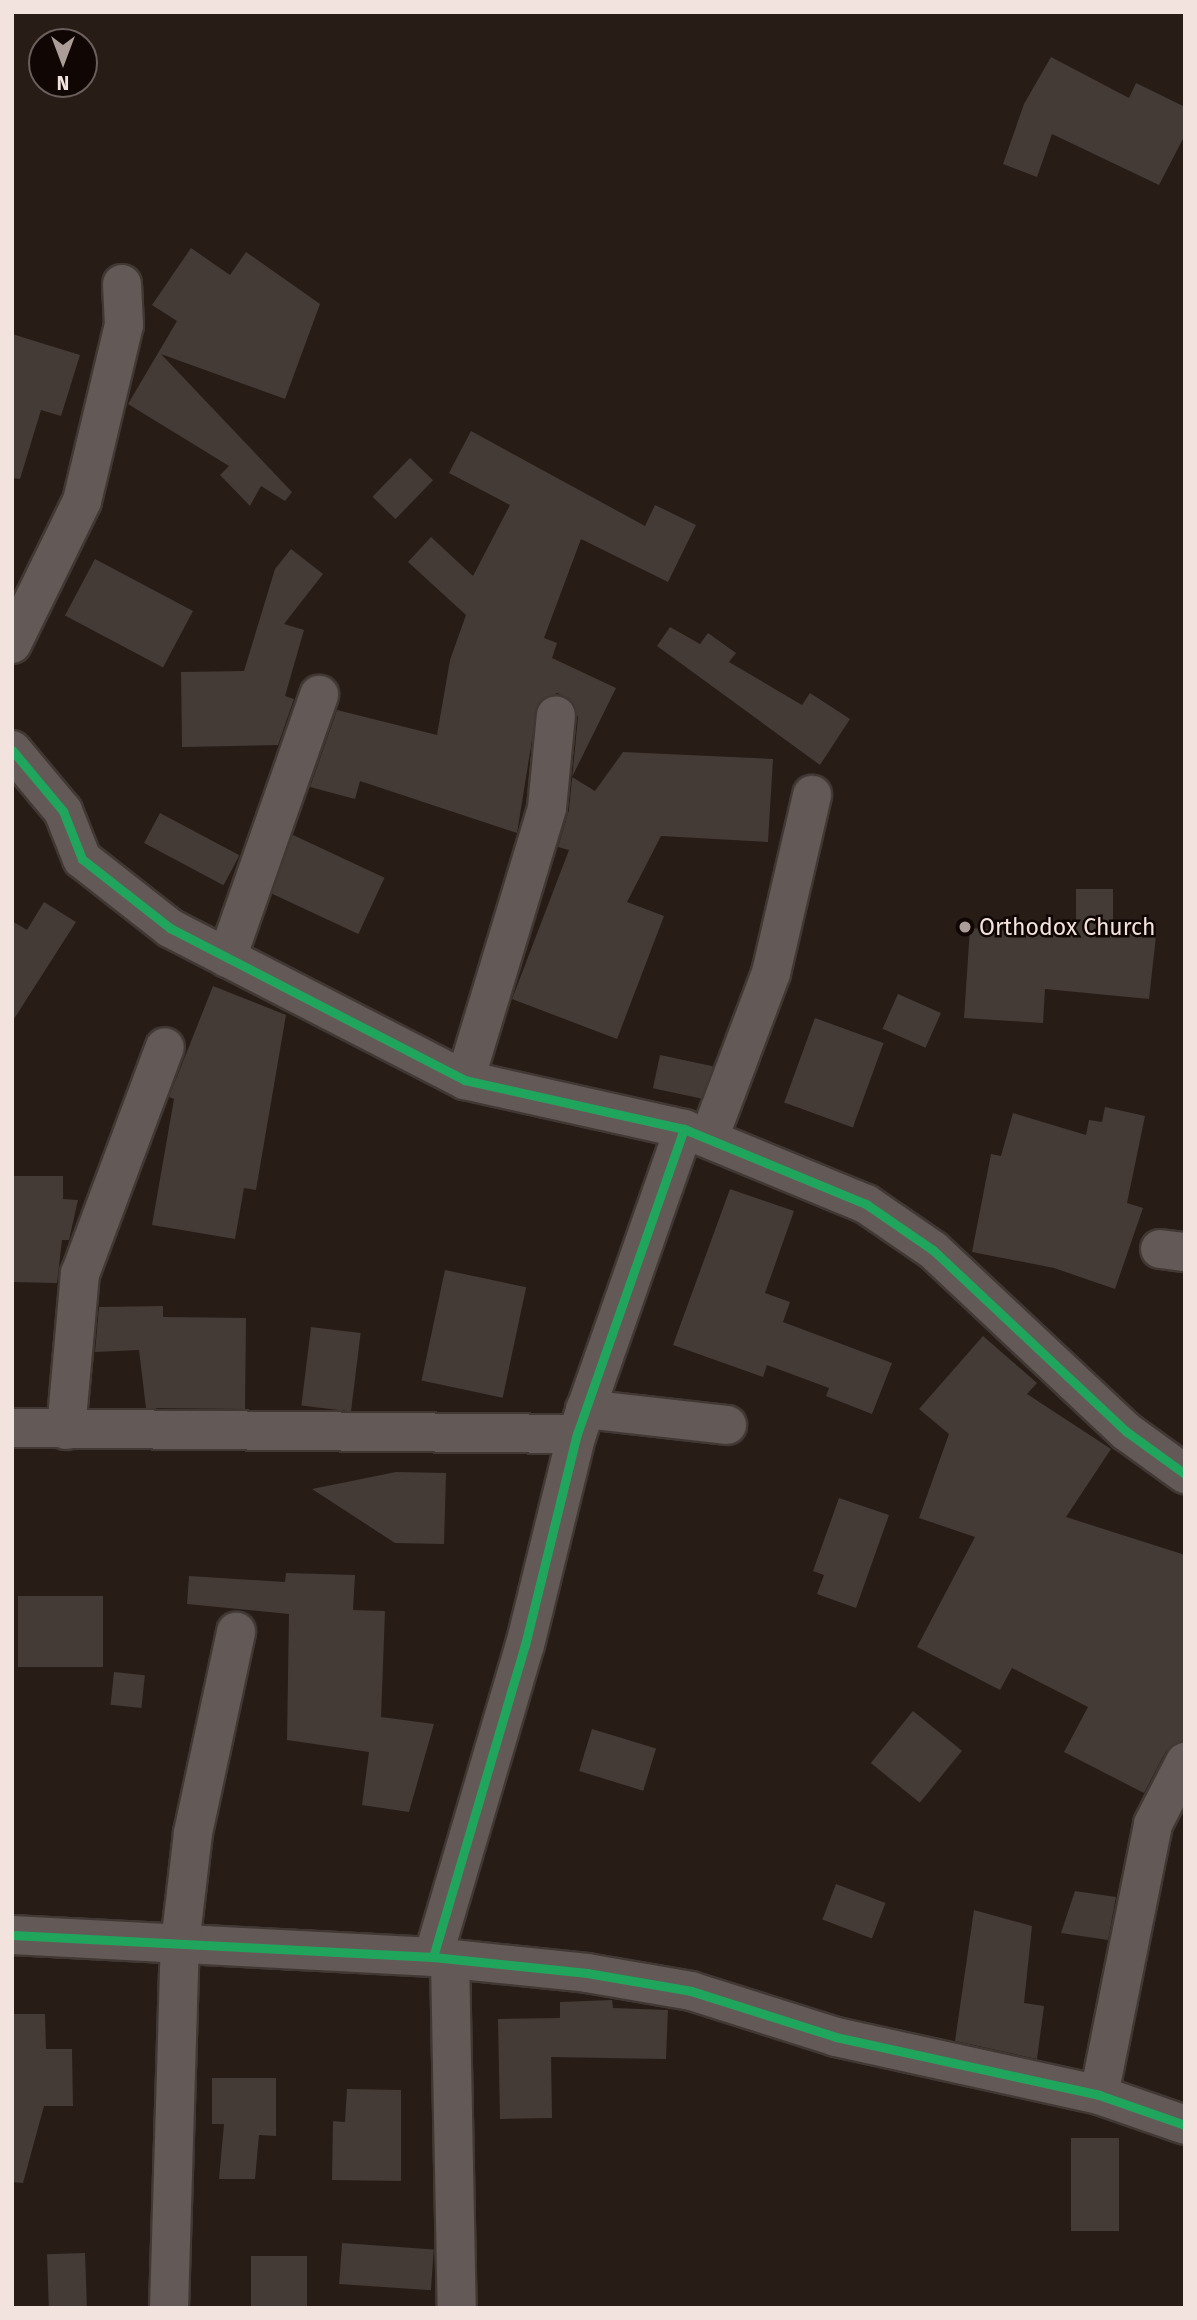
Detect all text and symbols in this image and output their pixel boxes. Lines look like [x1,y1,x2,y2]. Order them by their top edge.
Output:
north arrow [28,28,98,98]
text: N [57,71,69,94]
place label: Orthodox Church [979,913,1155,941]
marker: Orthodox Church [957,919,973,935]

